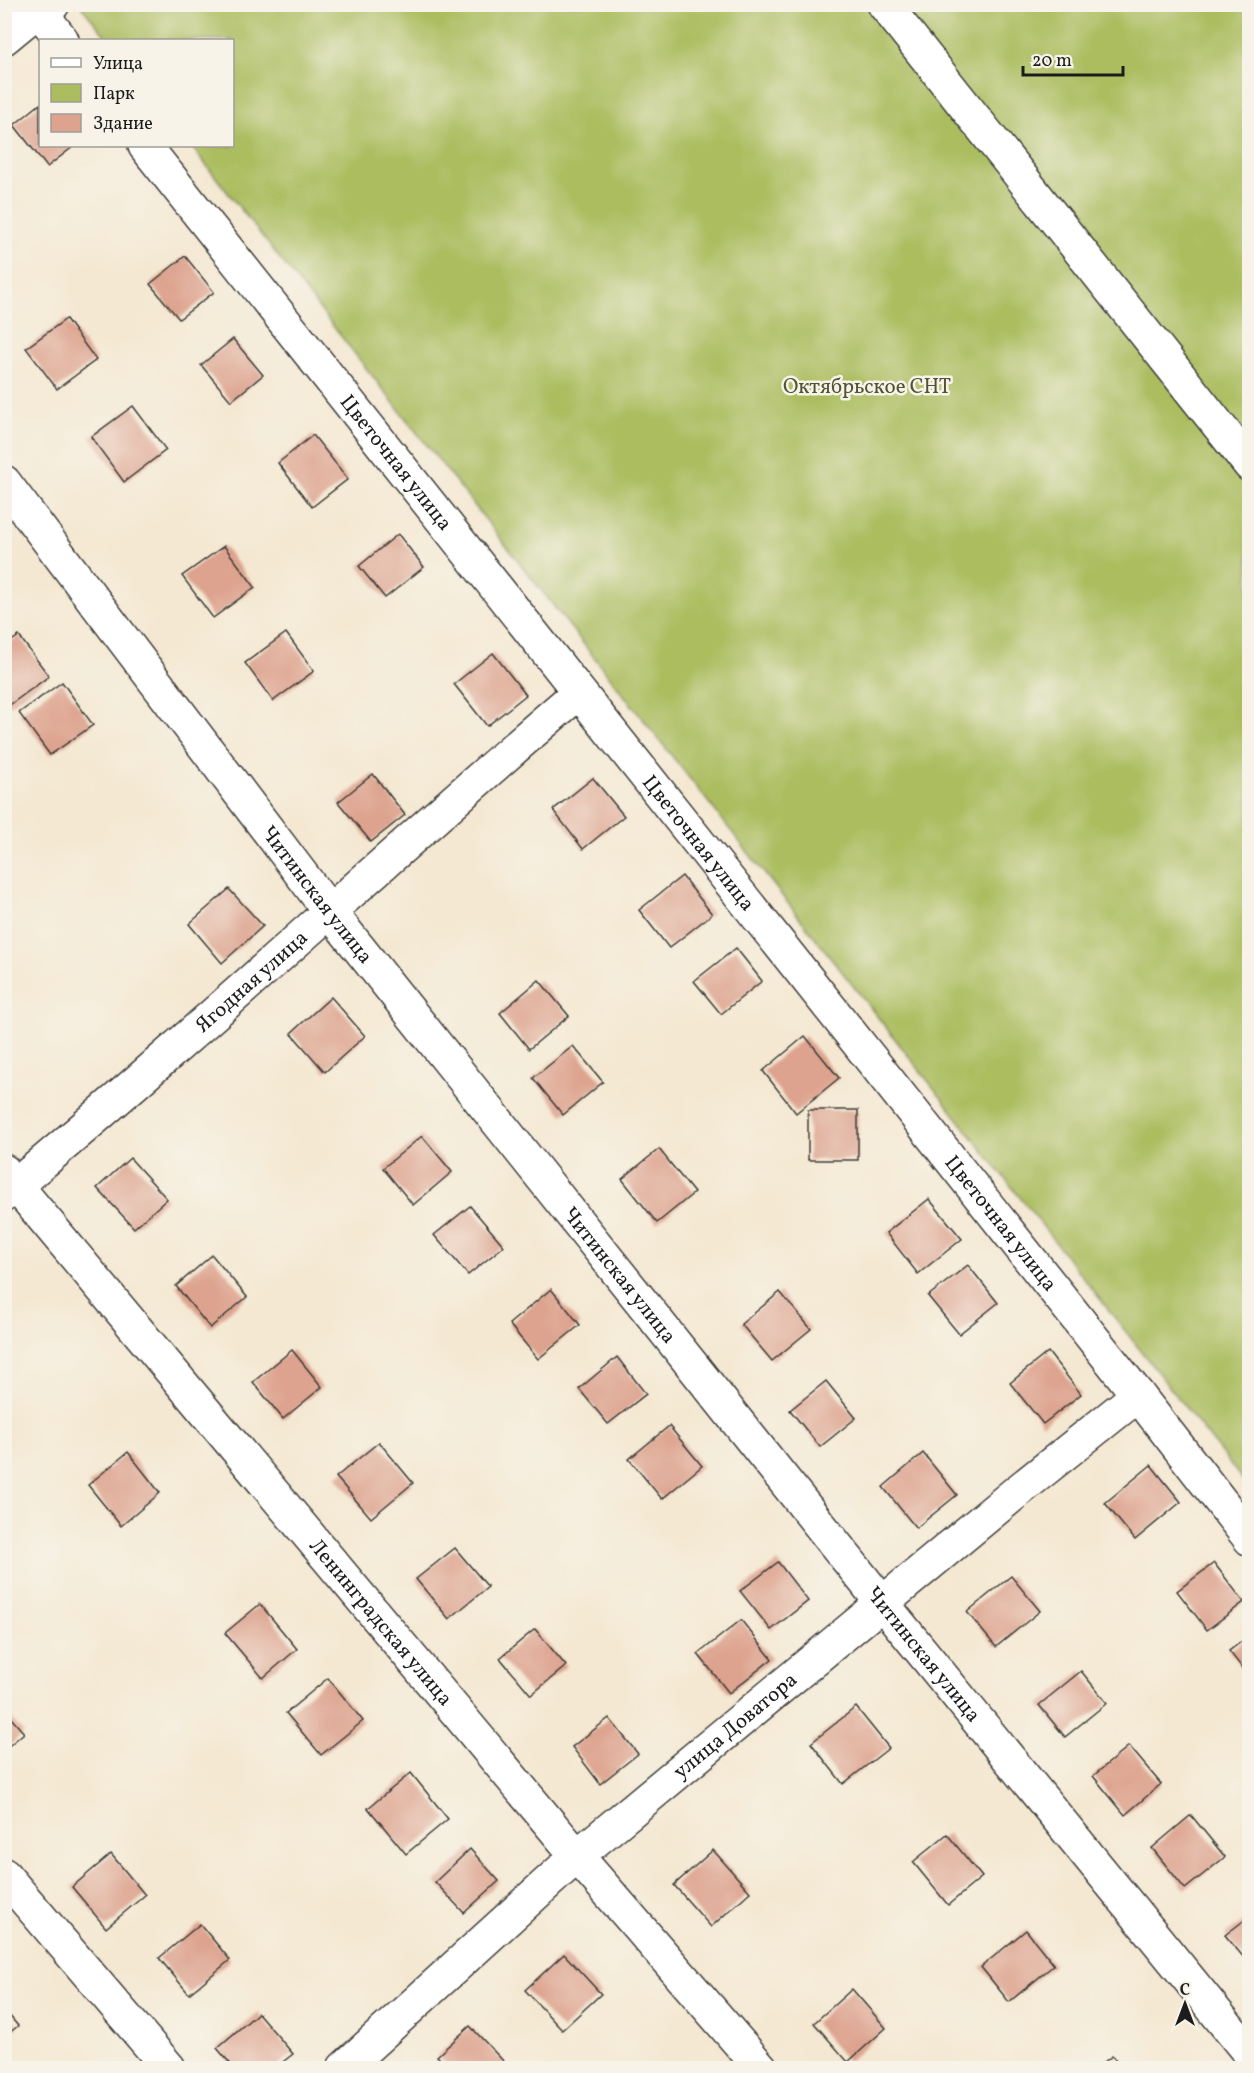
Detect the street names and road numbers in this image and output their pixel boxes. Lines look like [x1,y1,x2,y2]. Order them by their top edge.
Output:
street label: Цветочная улица [332,389,458,537]
street label: Цветочная улица [635,769,761,918]
street label: Читинская улица [254,820,379,971]
street label: Ягодная улица [190,924,315,1040]
street label: Цветочная улица [937,1150,1063,1298]
street label: Читинская улица [555,1201,682,1350]
street label: Ленинградская улица [302,1533,459,1713]
street label: Читинская улица [858,1581,987,1729]
street label: улица Доватора [667,1666,804,1787]

